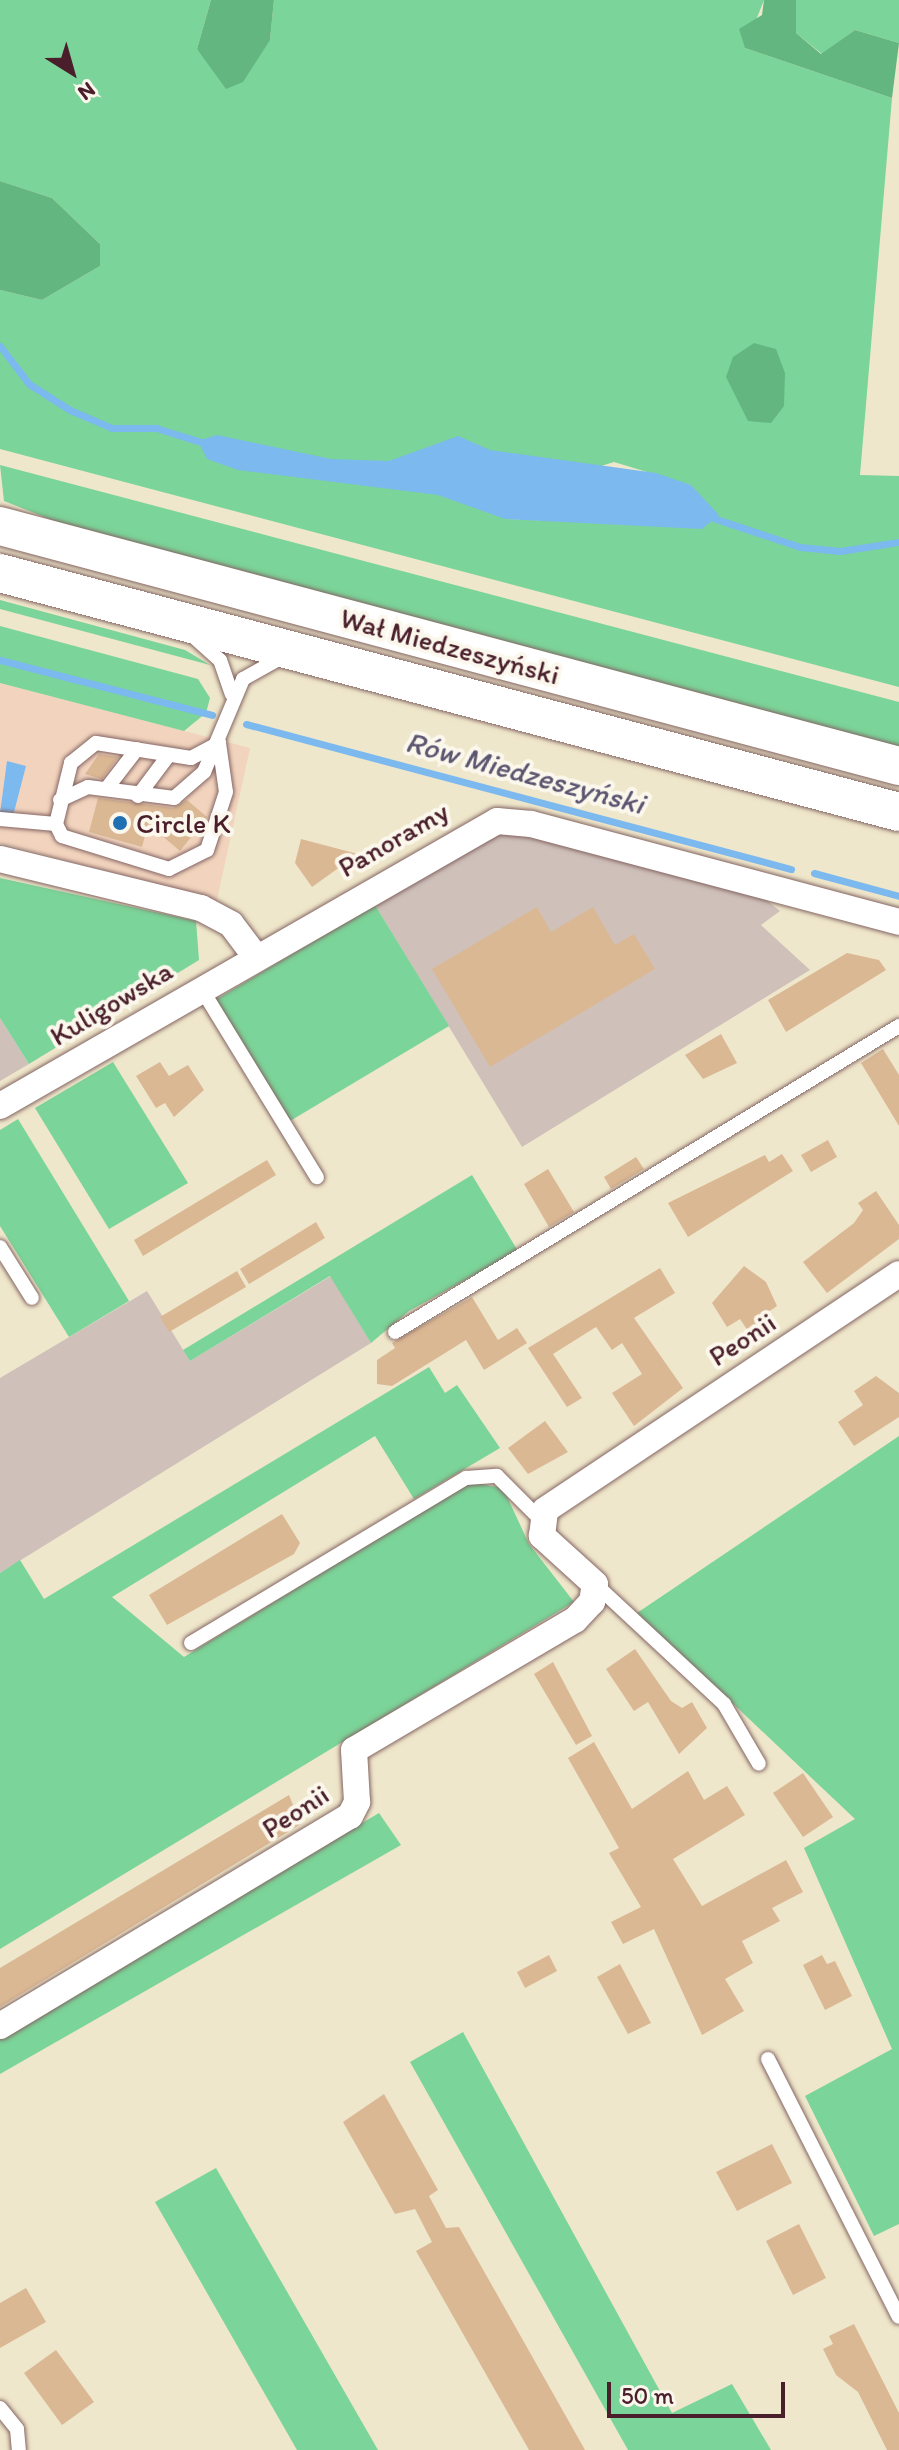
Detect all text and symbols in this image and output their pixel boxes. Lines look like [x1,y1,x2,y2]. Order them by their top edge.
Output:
north arrow [32,32,112,112]
text: N [73,76,101,107]
street label: Wał Miedzeszyński [337,601,563,691]
water label: Rów Miedzeszyński [402,724,648,822]
street label: Panoramy [332,794,454,884]
place label: Circle K [136,806,230,840]
marker: Circle K [111,814,129,832]
street label: Kuligowska [44,953,178,1053]
street label: Peonii [702,1305,782,1373]
street label: Peonii [255,1777,335,1845]
scale bar [611,2366,789,2416]
text: 50 m [621,2381,674,2410]

